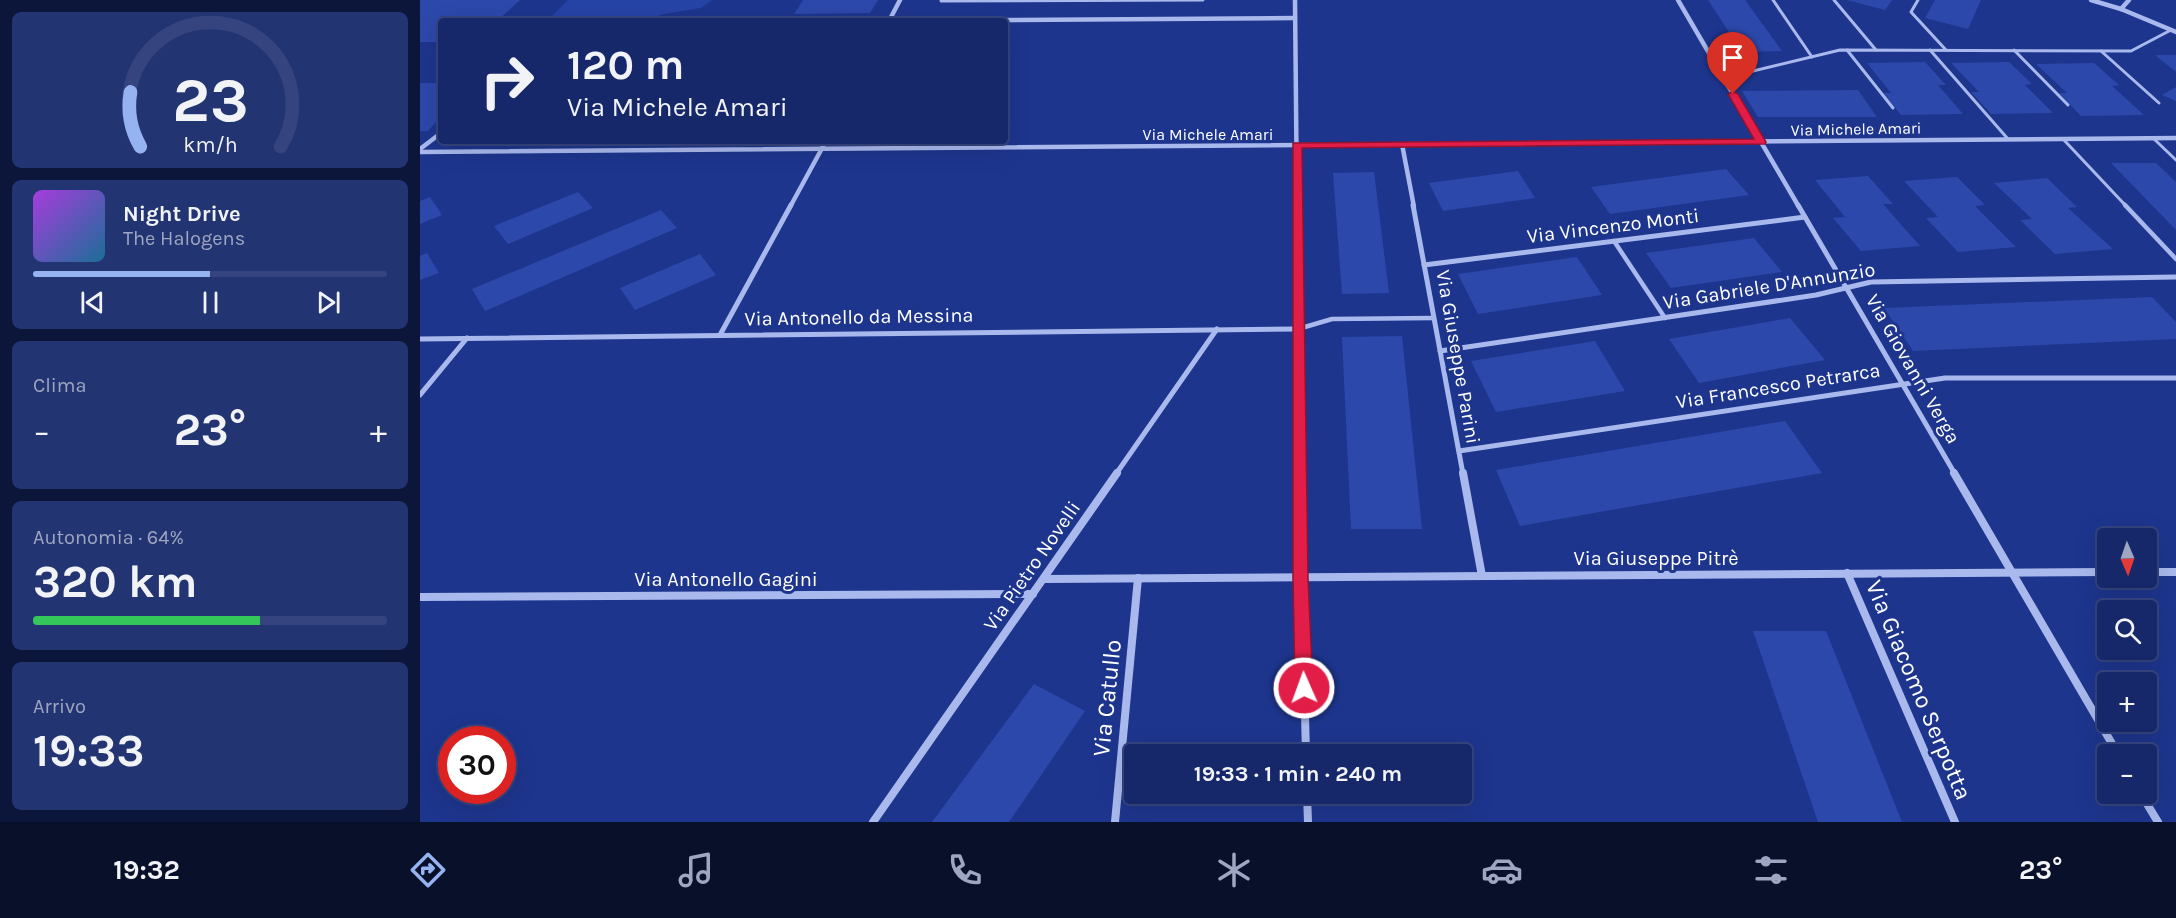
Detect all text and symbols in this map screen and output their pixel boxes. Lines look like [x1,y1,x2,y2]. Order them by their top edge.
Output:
pin [1707,32,1758,94]
text: 120 m [567,40,684,90]
icon: arrive [1716,41,1749,74]
icon: right [468,42,546,120]
text: 23 [172,64,248,137]
text: Via Michele Amari [567,91,788,123]
street label: Via Michele Amari [1790,118,1922,140]
street label: Via Michele Amari [1143,125,1273,144]
text: km/h [183,132,237,157]
text: Night Drive [123,201,241,227]
street label: Via Vincenzo Monti [1525,204,1701,248]
text: The Halogens [123,227,245,250]
street label: Via Gabriele D'Annunzio [1661,258,1877,314]
street label: Via Giuseppe Parini [1431,268,1485,446]
icon: previous [76,286,109,319]
icon: pause [194,286,227,319]
icon: next [312,286,345,319]
street label: Via Giovanni Verga [1861,290,1965,448]
street label: Via Antonello da Messina [744,304,974,330]
street label: Via Francesco Petrarca [1674,358,1882,414]
text: Clima [33,374,87,397]
text: 23° [174,404,246,456]
text: − [33,412,50,450]
text: + [370,412,387,450]
street label: Via Pietro Novelli [979,497,1085,635]
text: Autonomia · 64% [33,526,184,549]
north arrow [2097,528,2157,588]
map controls [2097,528,2157,804]
street label: Via Giuseppe Pitrè [1573,547,1739,570]
text: 320 km [33,556,197,608]
street label: Via Antonello Gagini [634,568,818,591]
street label: Via Giacomo Serpotta [1860,576,1978,804]
button: search [2097,600,2157,660]
street label: Via Catullo [1087,638,1127,758]
position arrow [1272,656,1336,720]
button: + [2097,672,2157,732]
text: Arrivo [33,695,86,718]
text: 19:33 [33,725,145,777]
speed limit sign: 30 [438,726,516,804]
button: − [2097,744,2157,804]
text: 19:33 · 1 min · 240 m [1194,761,1402,787]
icon: directions [407,849,449,891]
icon: music [675,849,717,891]
icon: phone [944,849,986,891]
icon: climate [1213,849,1255,891]
icon: car [1481,849,1523,891]
icon: filters [1750,849,1792,891]
text: 19:32 [113,854,180,886]
text: 23° [2019,854,2063,886]

